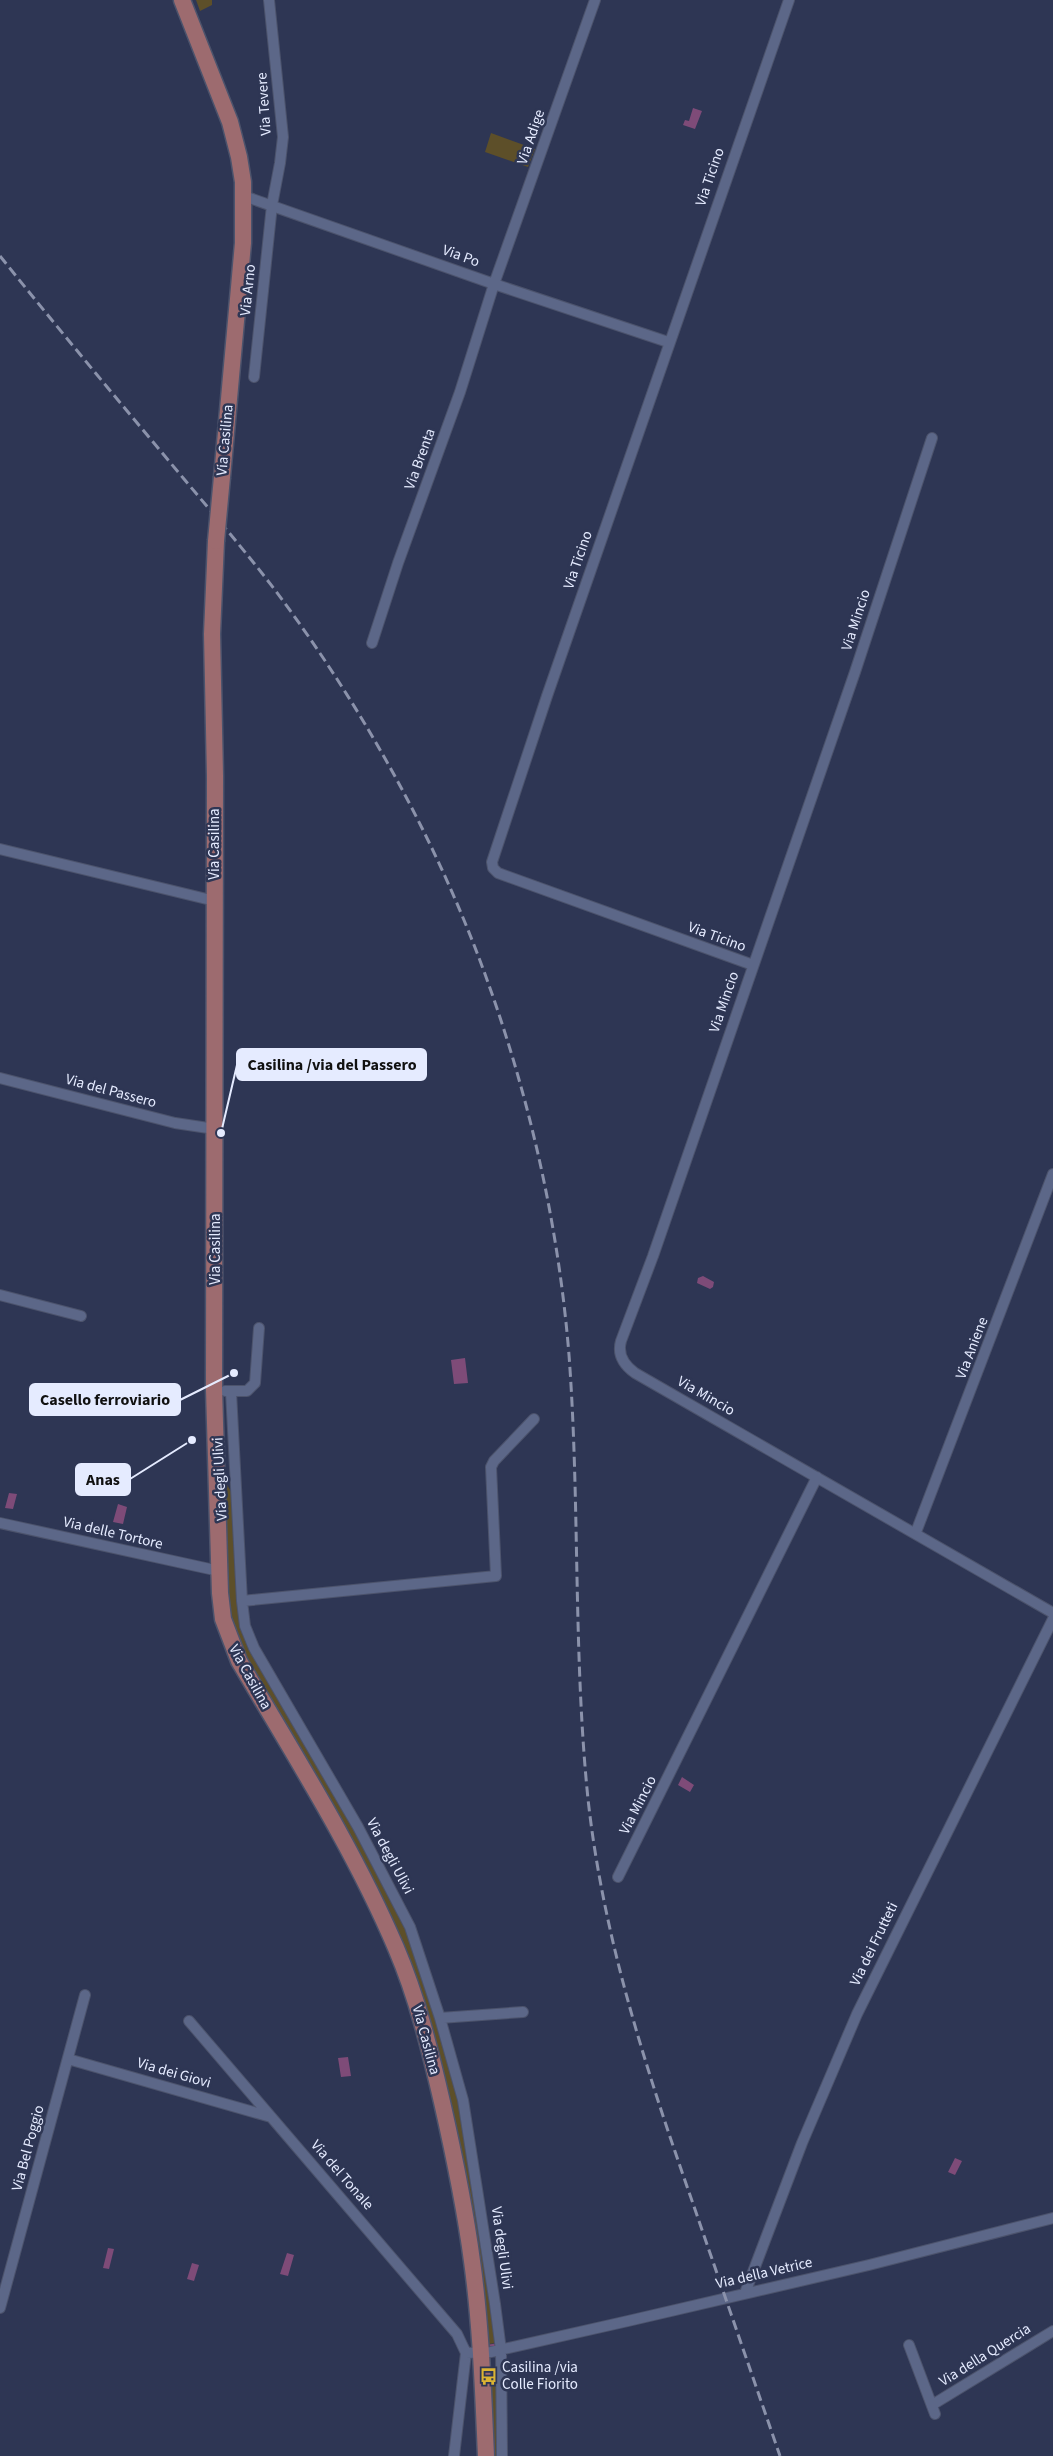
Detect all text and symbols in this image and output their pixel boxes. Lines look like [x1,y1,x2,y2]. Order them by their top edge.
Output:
street label: Via Tevere [251,72,277,136]
street label: Via Adige [512,107,550,167]
street label: Via Ticino [690,145,730,209]
street label: Via Po [439,240,483,272]
street label: Via Arno [235,263,261,317]
street label: Via Casilina [211,404,239,476]
street label: Via Brenta [399,425,441,493]
street label: Via Ticino [558,528,598,592]
street label: Via Mincio [836,587,876,653]
street label: Via Casilina [204,808,225,880]
street label: Via Ticino [685,917,749,957]
street label: Via Mincio [704,969,744,1035]
callout: Casilina /via del Passero [237,1049,426,1080]
text: Casilina /via del Passero [247,1054,417,1076]
street label: Via del Passero [63,1069,159,1113]
street label: Via Casilina [205,1213,226,1285]
street label: Via Aniene [951,1314,993,1382]
street label: Via Mincio [673,1371,739,1421]
callout: Casello ferroviario [30,1384,180,1415]
text: Casello ferroviario [40,1389,170,1411]
street label: Via degli Ulivi [207,1437,233,1521]
callout: Anas [76,1464,130,1495]
text: Anas [85,1469,120,1491]
street label: Via delle Tortore [61,1511,165,1555]
street label: Via Casilina [224,1641,276,1713]
street label: Via Mincio [614,1772,662,1838]
street label: Via degli Ulivi [361,1814,419,1898]
street label: Via dei Frutteti [845,1899,903,1989]
street label: Via Casilina [407,2003,445,2077]
street label: Via dei Giovi [135,2052,213,2094]
street label: Via Bel Poggio [6,2103,50,2193]
street label: Via del Tonale [306,2135,378,2215]
street label: Via degli Ulivi [486,2205,518,2291]
street label: Via della Vetrice [714,2252,814,2294]
street label: Via della Quercia [935,2318,1035,2392]
place label: Casilina /via Colle Fiorito [502,2357,578,2395]
bus stop icon: Casilina /via Colle Fiorito [478,2366,498,2386]

